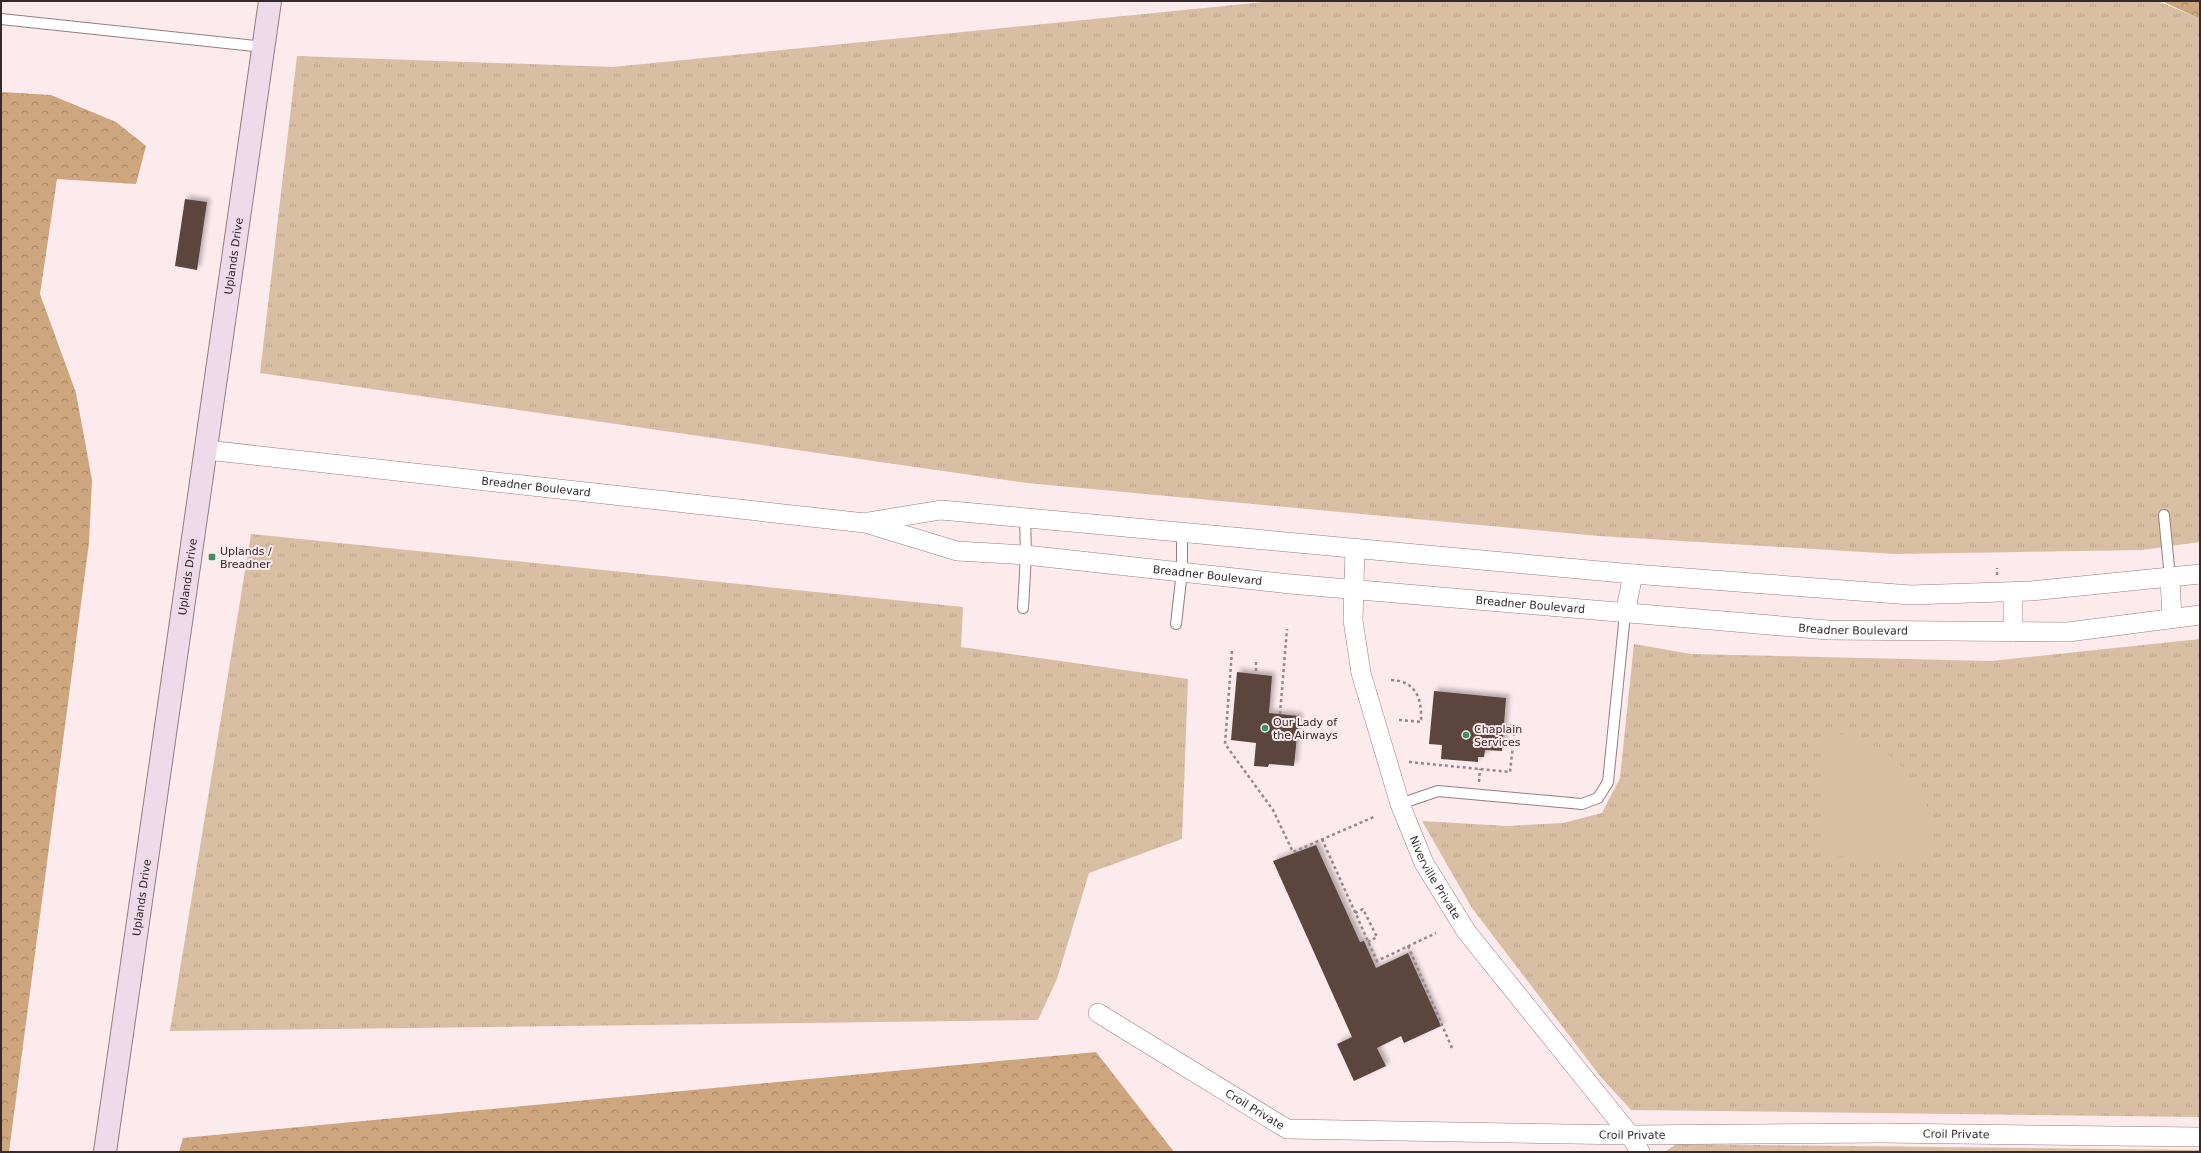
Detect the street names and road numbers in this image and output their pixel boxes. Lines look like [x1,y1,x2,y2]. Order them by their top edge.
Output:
street label: Uplands Drive [221,217,245,295]
street label: Breadner Boulevard [481,474,591,499]
street label: Uplands Drive [176,537,199,616]
street label: Breadner Boulevard [1152,562,1263,587]
street label: Breadner Boulevard [1475,593,1585,616]
street label: Breadner Boulevard [1798,621,1908,637]
street label: Niverville Private [1407,834,1464,922]
street label: Uplands Drive [130,858,153,937]
street label: Croil Private [1223,1086,1287,1132]
street label: Croil Private [1923,1127,1990,1141]
street label: Croil Private [1599,1128,1666,1142]

